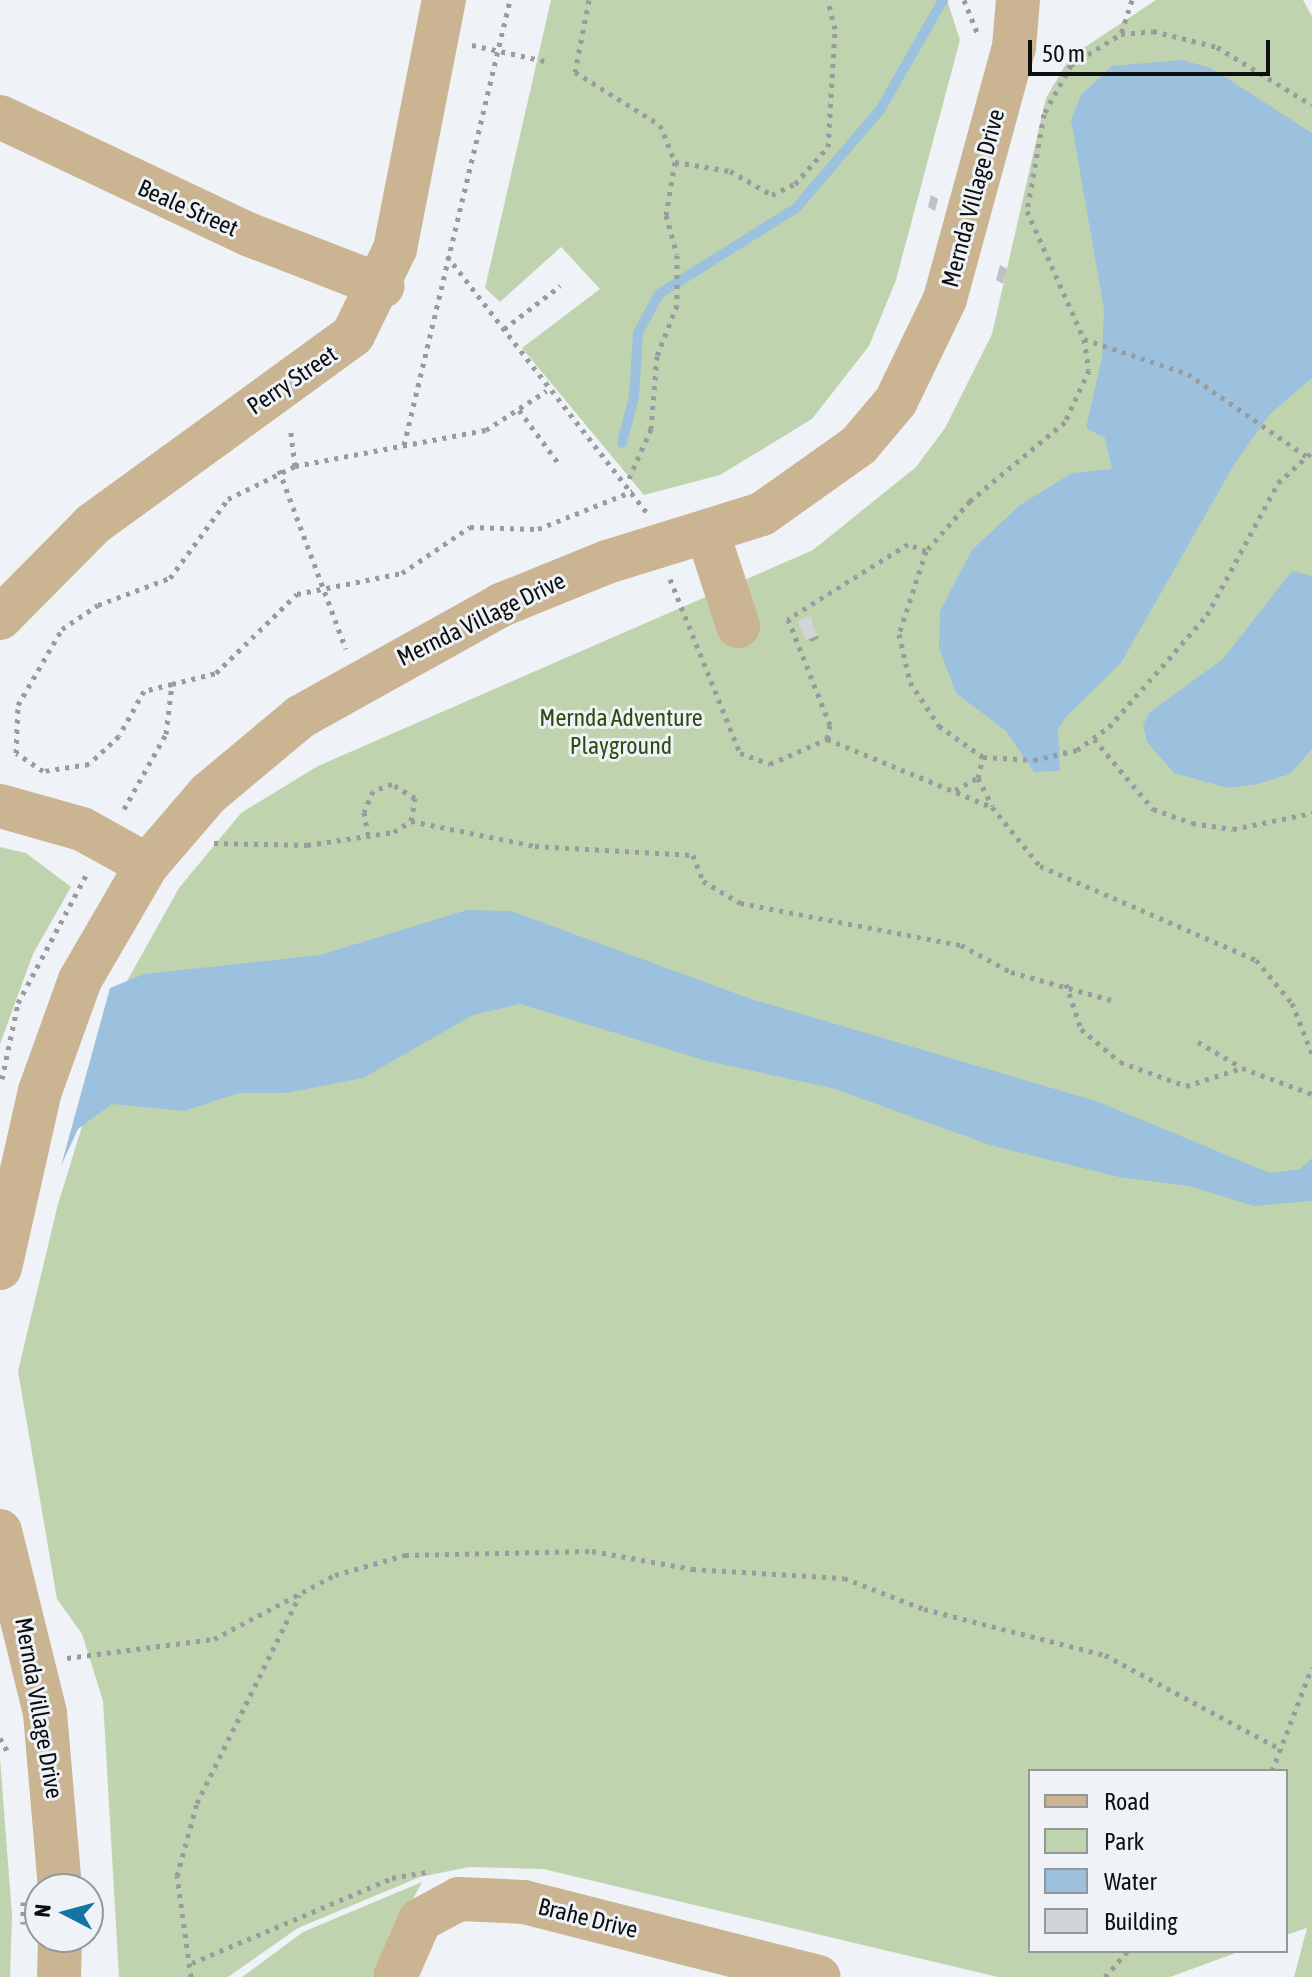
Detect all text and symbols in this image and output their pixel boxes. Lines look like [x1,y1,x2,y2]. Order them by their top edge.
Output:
scale bar [1032,24,1274,74]
text: 50 m [1042,40,1085,67]
street label: Mernda Village Drive [935,106,1011,290]
street label: Beale Street [134,173,242,243]
street label: Perry Street [241,339,343,421]
street label: Mernda Village Drive [392,566,570,672]
park label: Mernda Adventure Playground [539,704,703,760]
street label: Mernda Village Drive [9,1615,69,1801]
legend [1028,1769,1288,1953]
text: Road [1104,1788,1150,1815]
text: Park [1104,1828,1144,1855]
text: Water [1104,1868,1157,1895]
north arrow [24,1873,104,1953]
street label: Brahe Drive [535,1892,641,1944]
text: N [29,1903,56,1919]
text: Building [1104,1908,1177,1935]

